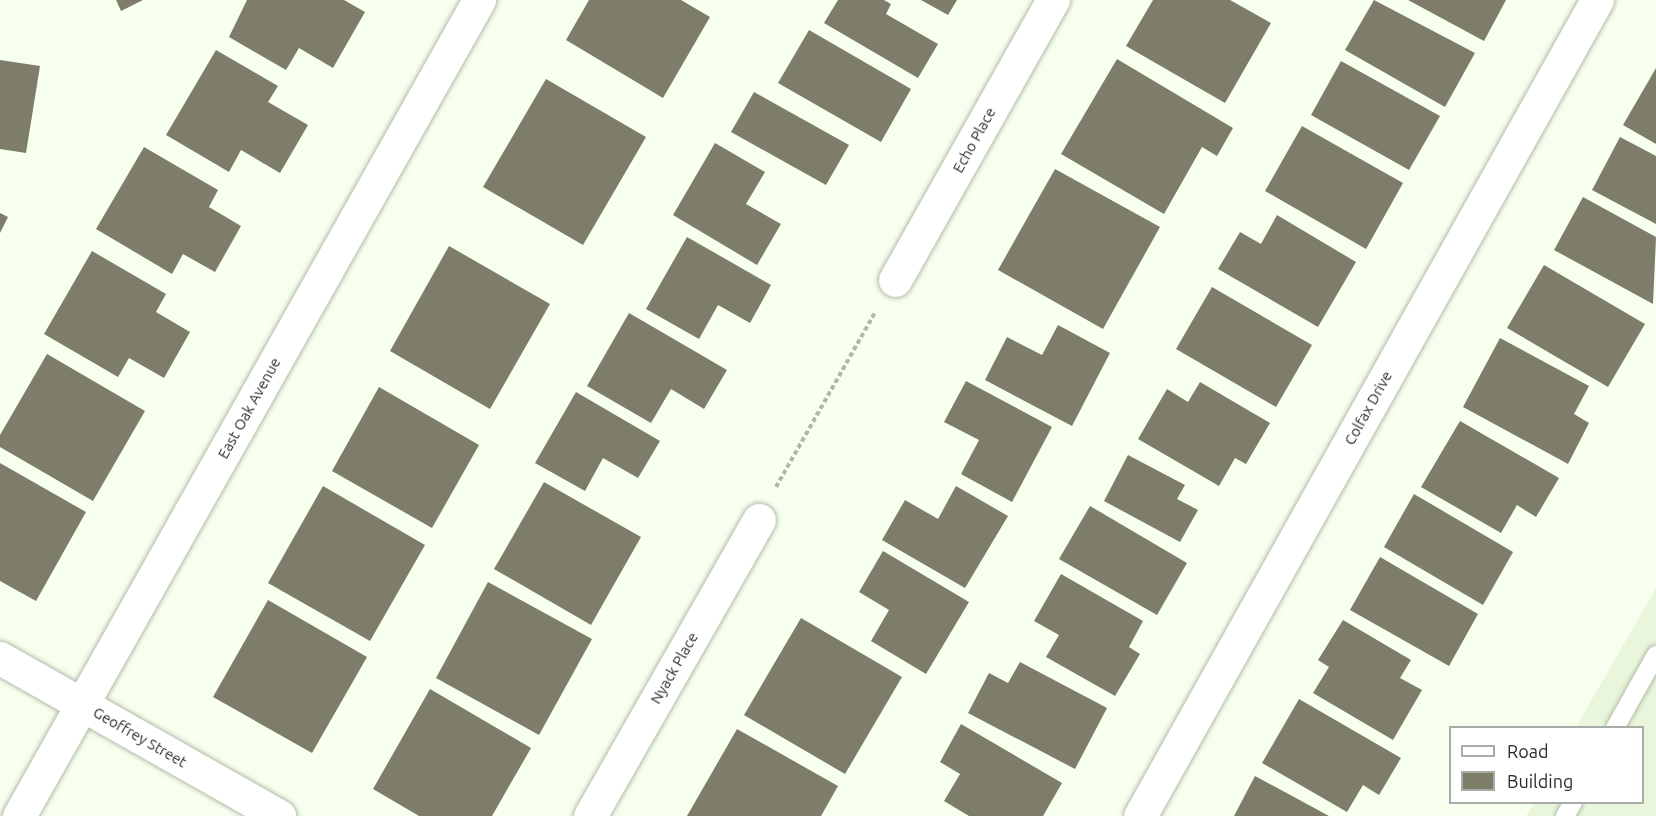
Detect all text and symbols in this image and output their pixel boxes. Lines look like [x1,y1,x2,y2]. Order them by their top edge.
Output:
street label: Echo Place [949,104,999,176]
street label: East Oak Avenue [214,354,284,462]
street label: Colfax Drive [1340,368,1396,448]
street label: Nyack Place [646,629,702,707]
street label: Geoffrey Street [90,703,190,771]
legend [1449,726,1644,804]
text: Road [1507,741,1549,761]
text: Building [1507,771,1573,791]

